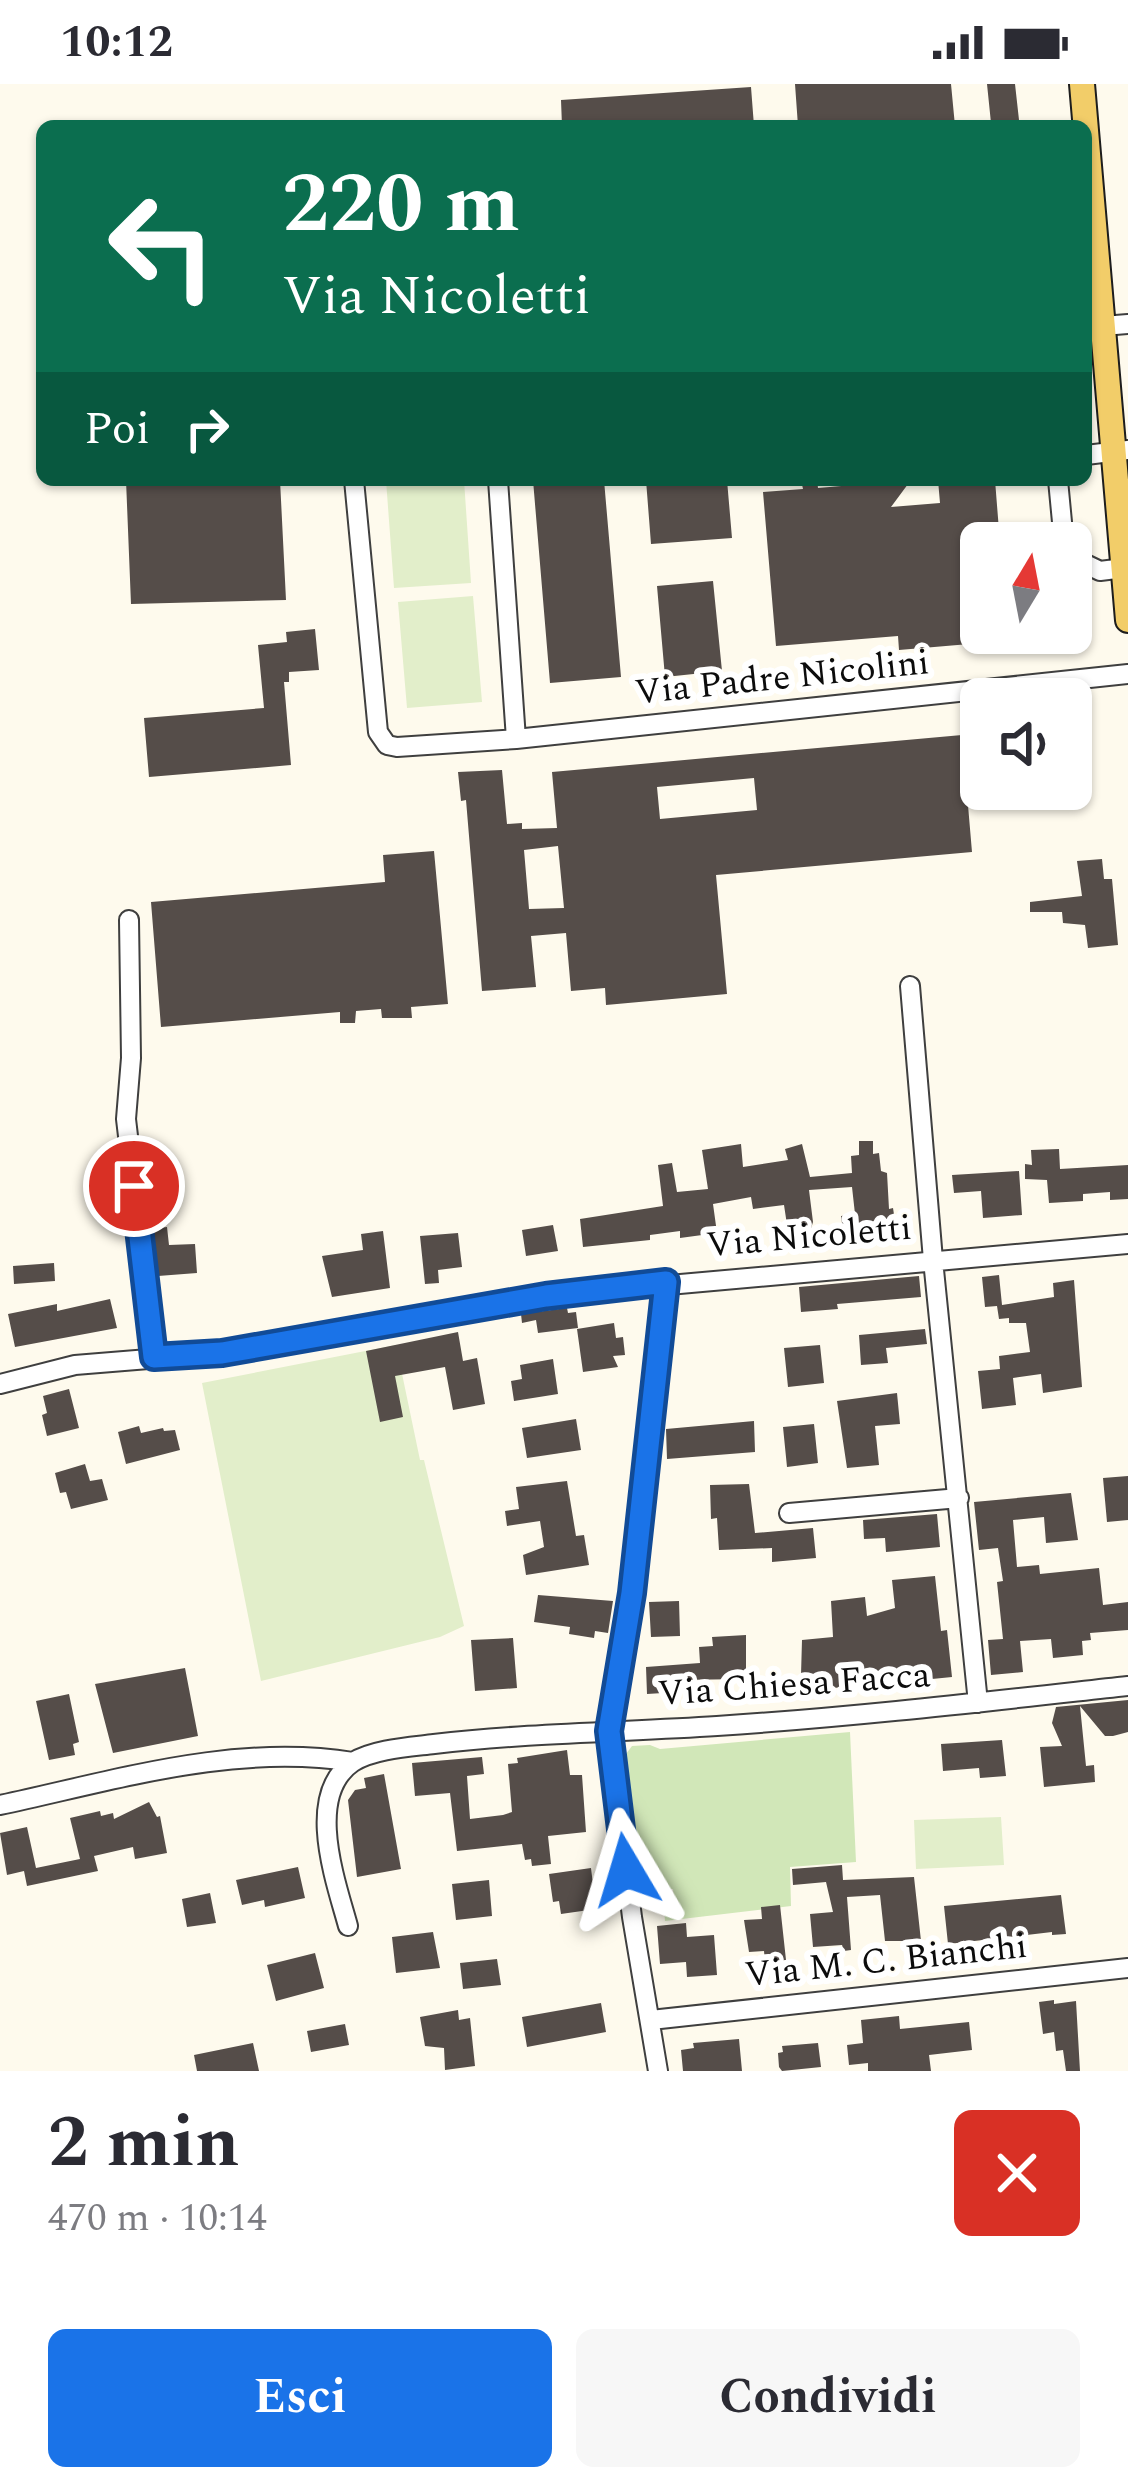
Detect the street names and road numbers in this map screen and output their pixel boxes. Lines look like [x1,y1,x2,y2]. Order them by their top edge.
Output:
street label: Via Padre Nicolini [632,635,932,721]
street label: Via Nicoletti [704,1201,914,1273]
street label: Via Chiesa Facca [656,1648,933,1722]
street label: Via M. C. Bianchi [742,1919,1030,2003]

